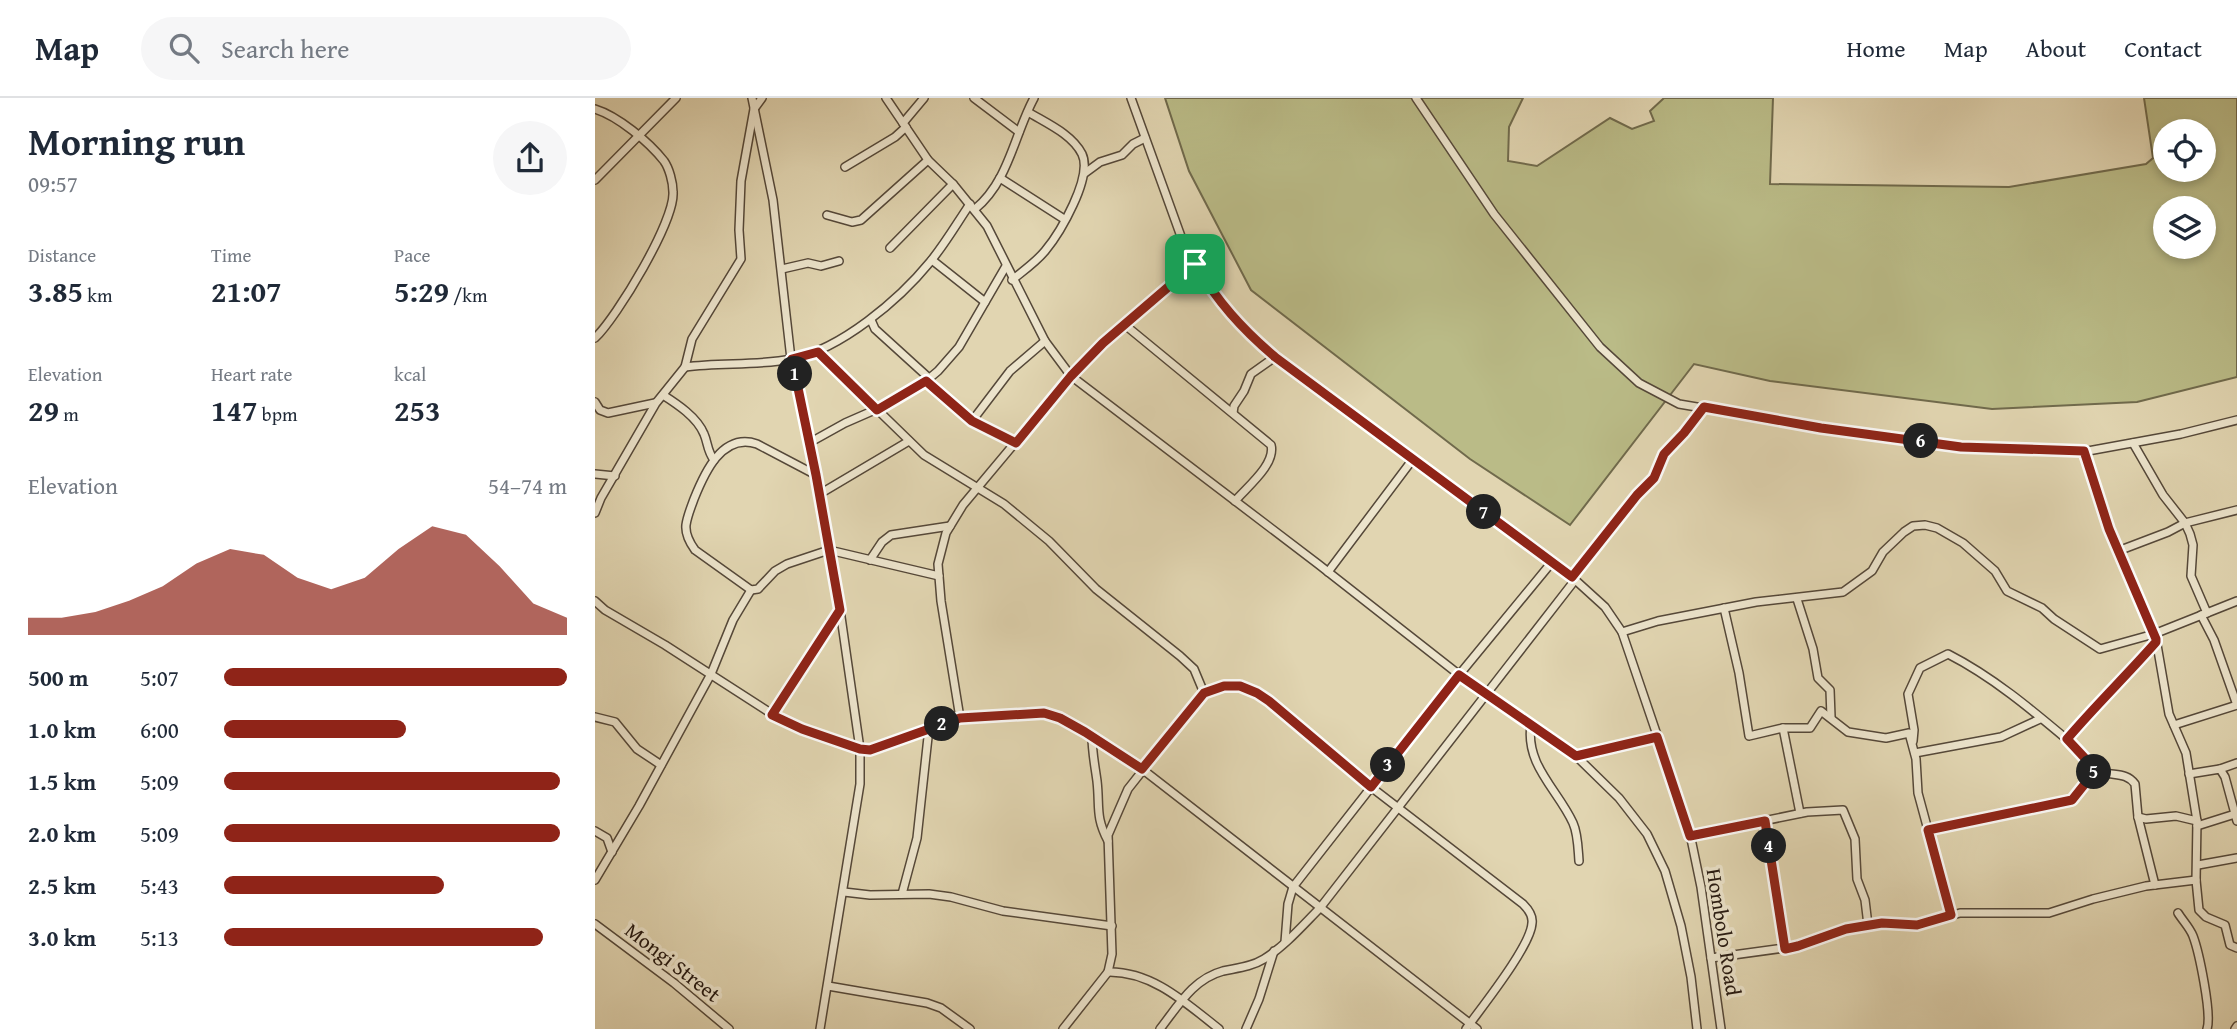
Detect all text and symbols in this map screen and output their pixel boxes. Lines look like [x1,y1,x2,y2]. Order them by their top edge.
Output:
search box [141,17,631,80]
text: Map [35,24,99,72]
icon: search [165,29,203,67]
text: Search here [221,29,349,68]
text: Home [1847,31,1906,66]
text: Map [1944,31,1988,66]
text: About [2026,31,2086,66]
text: Contact [2124,31,2202,66]
text: Morning run [28,113,245,169]
map controls [2153,119,2216,259]
button: locate [2153,119,2216,182]
button: share [493,121,567,195]
text: 09:57 [28,167,78,200]
button: layers [2153,196,2216,259]
pin [1165,234,1225,294]
text: Distance [28,241,96,269]
text: Time [211,241,251,269]
text: Pace [394,241,431,269]
icon: arrive [1176,245,1214,283]
text: 3.85 [28,269,83,313]
text: 21:07 [211,269,282,313]
text: 5:29 [394,269,449,313]
text: km [83,281,112,309]
text: /km [449,281,487,309]
pin: 1 [777,356,813,392]
text: 1 [790,359,799,387]
text: Elevation [28,360,102,388]
text: Heart rate [211,360,292,388]
text: kcal [394,360,426,388]
text: 29 [28,388,59,432]
text: 147 [211,388,258,432]
text: 253 [394,388,441,432]
text: m [59,400,79,428]
text: bpm [258,400,297,428]
pin: 6 [1903,424,1939,458]
text: 6 [1916,426,1925,454]
text: Elevation [28,469,118,502]
text: 54–74 m [488,469,567,502]
pin: 7 [1467,494,1501,530]
text: 7 [1479,497,1488,525]
text: 500 m [28,661,89,694]
text: 5:07 [140,661,179,694]
pin: 2 [925,706,959,742]
text: 2 [937,709,946,737]
text: 1.0 km [28,713,96,746]
text: 6:00 [140,713,179,746]
pin: 3 [1371,748,1405,782]
text: 3 [1383,750,1392,778]
pin: 5 [2077,754,2111,790]
text: 5 [2089,757,2098,785]
text: 1.5 km [28,765,96,798]
text: 5:09 [140,765,179,798]
text: 2.0 km [28,817,96,850]
text: 5:09 [140,817,179,850]
pin: 4 [1751,828,1787,864]
text: 4 [1764,831,1773,859]
street label: Hombolo Road [1699,866,1749,999]
text: 2.5 km [28,869,96,902]
text: 5:43 [140,869,179,902]
street label: Mongi Street [619,915,728,1010]
text: 3.0 km [28,921,96,954]
text: 5:13 [140,921,179,954]

